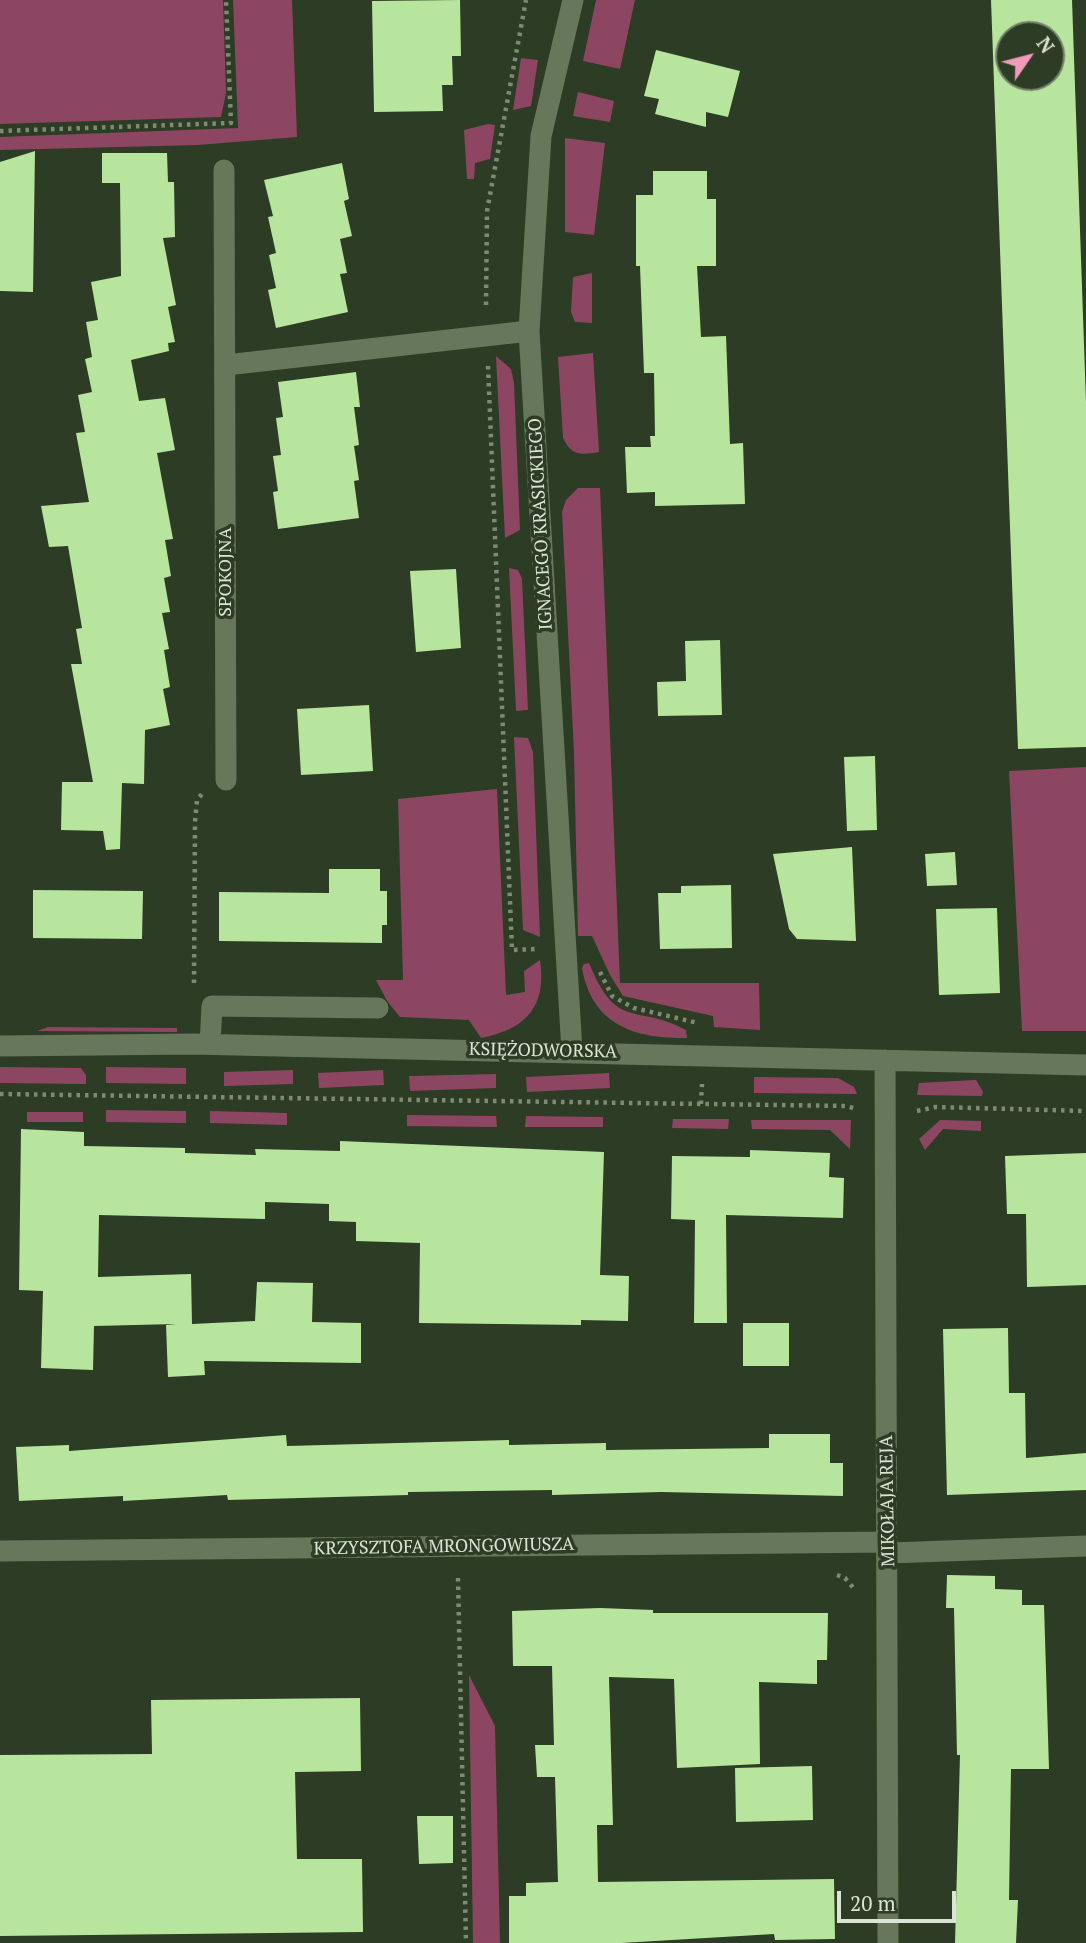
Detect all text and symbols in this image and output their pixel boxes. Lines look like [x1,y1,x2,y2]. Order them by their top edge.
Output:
north arrow [995,21,1065,91]
text: N [1032,32,1060,58]
street label: IGNACEGO KRASICKIEGO [525,417,557,631]
street label: SPOKOJNA [215,527,237,617]
street label: KSIĘŻODWORSKA [469,1039,617,1063]
street label: MIKOŁAJA REJA [876,1435,900,1567]
street label: KRZYSZTOFA MRONGOWIUSZA [314,1534,574,1560]
scale bar [841,1876,960,1920]
text: 20 m [850,1889,896,1917]

